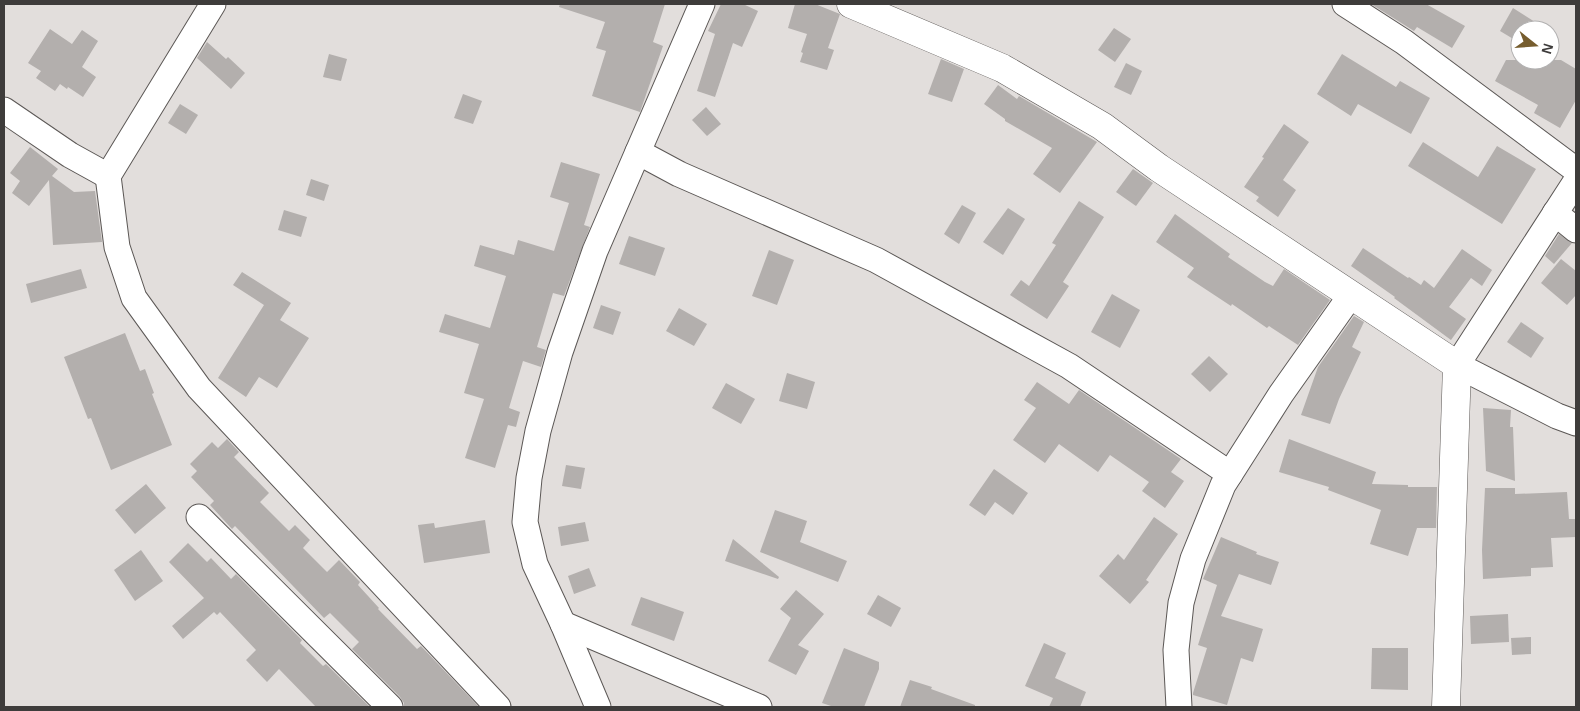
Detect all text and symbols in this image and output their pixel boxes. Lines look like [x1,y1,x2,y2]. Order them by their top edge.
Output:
north arrow [1510,20,1560,70]
text: N [1538,42,1557,56]

